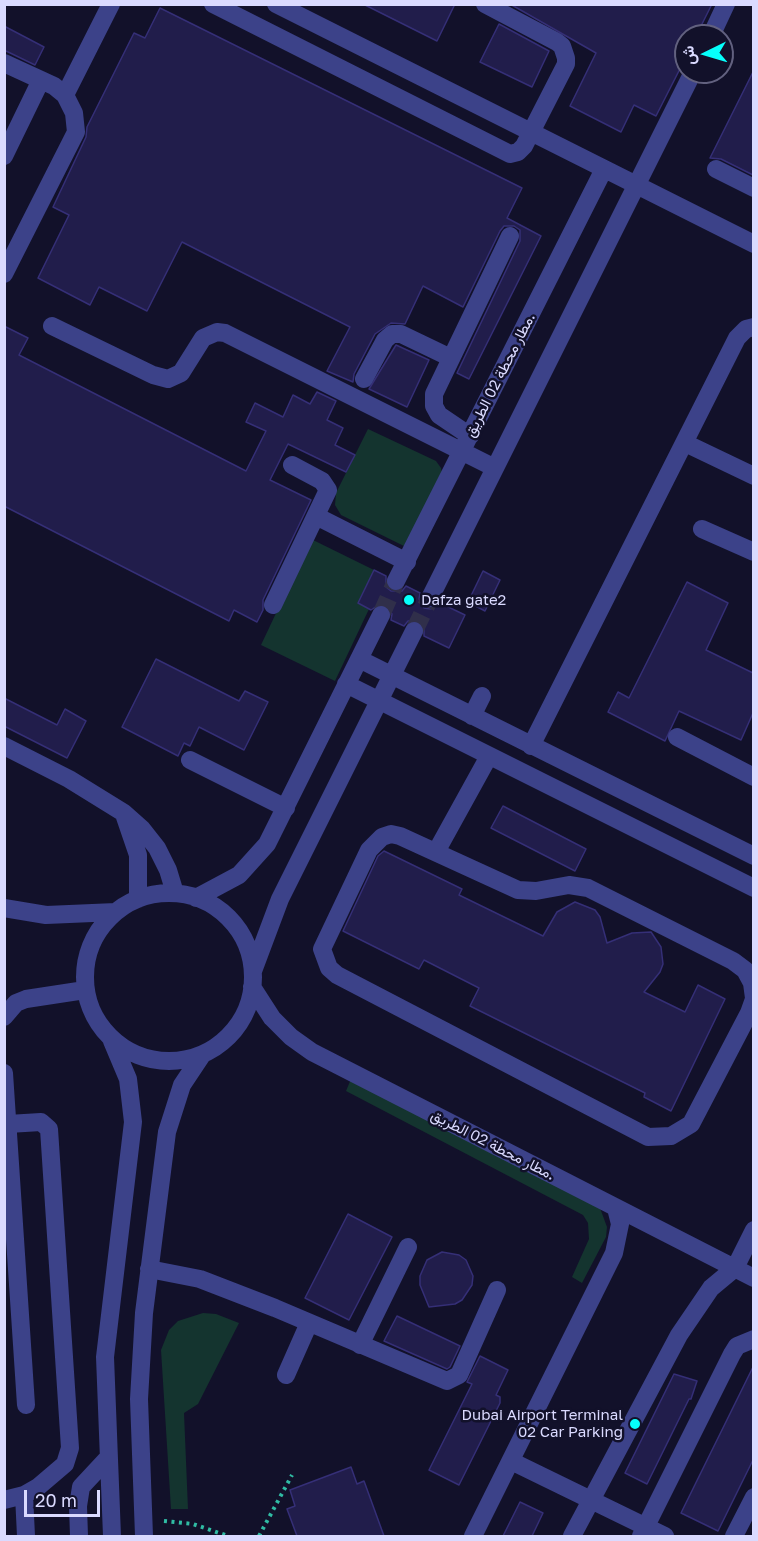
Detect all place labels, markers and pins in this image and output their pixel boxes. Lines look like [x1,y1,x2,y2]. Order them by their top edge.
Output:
place label: Dafza gate2 [421,591,506,609]
marker: Dafza gate2 [402,593,416,607]
place label: Dubai Airport Terminal 02 Car Parking [462,1406,623,1441]
marker: Dubai Airport Terminal 02 Car Parking [628,1417,642,1431]

